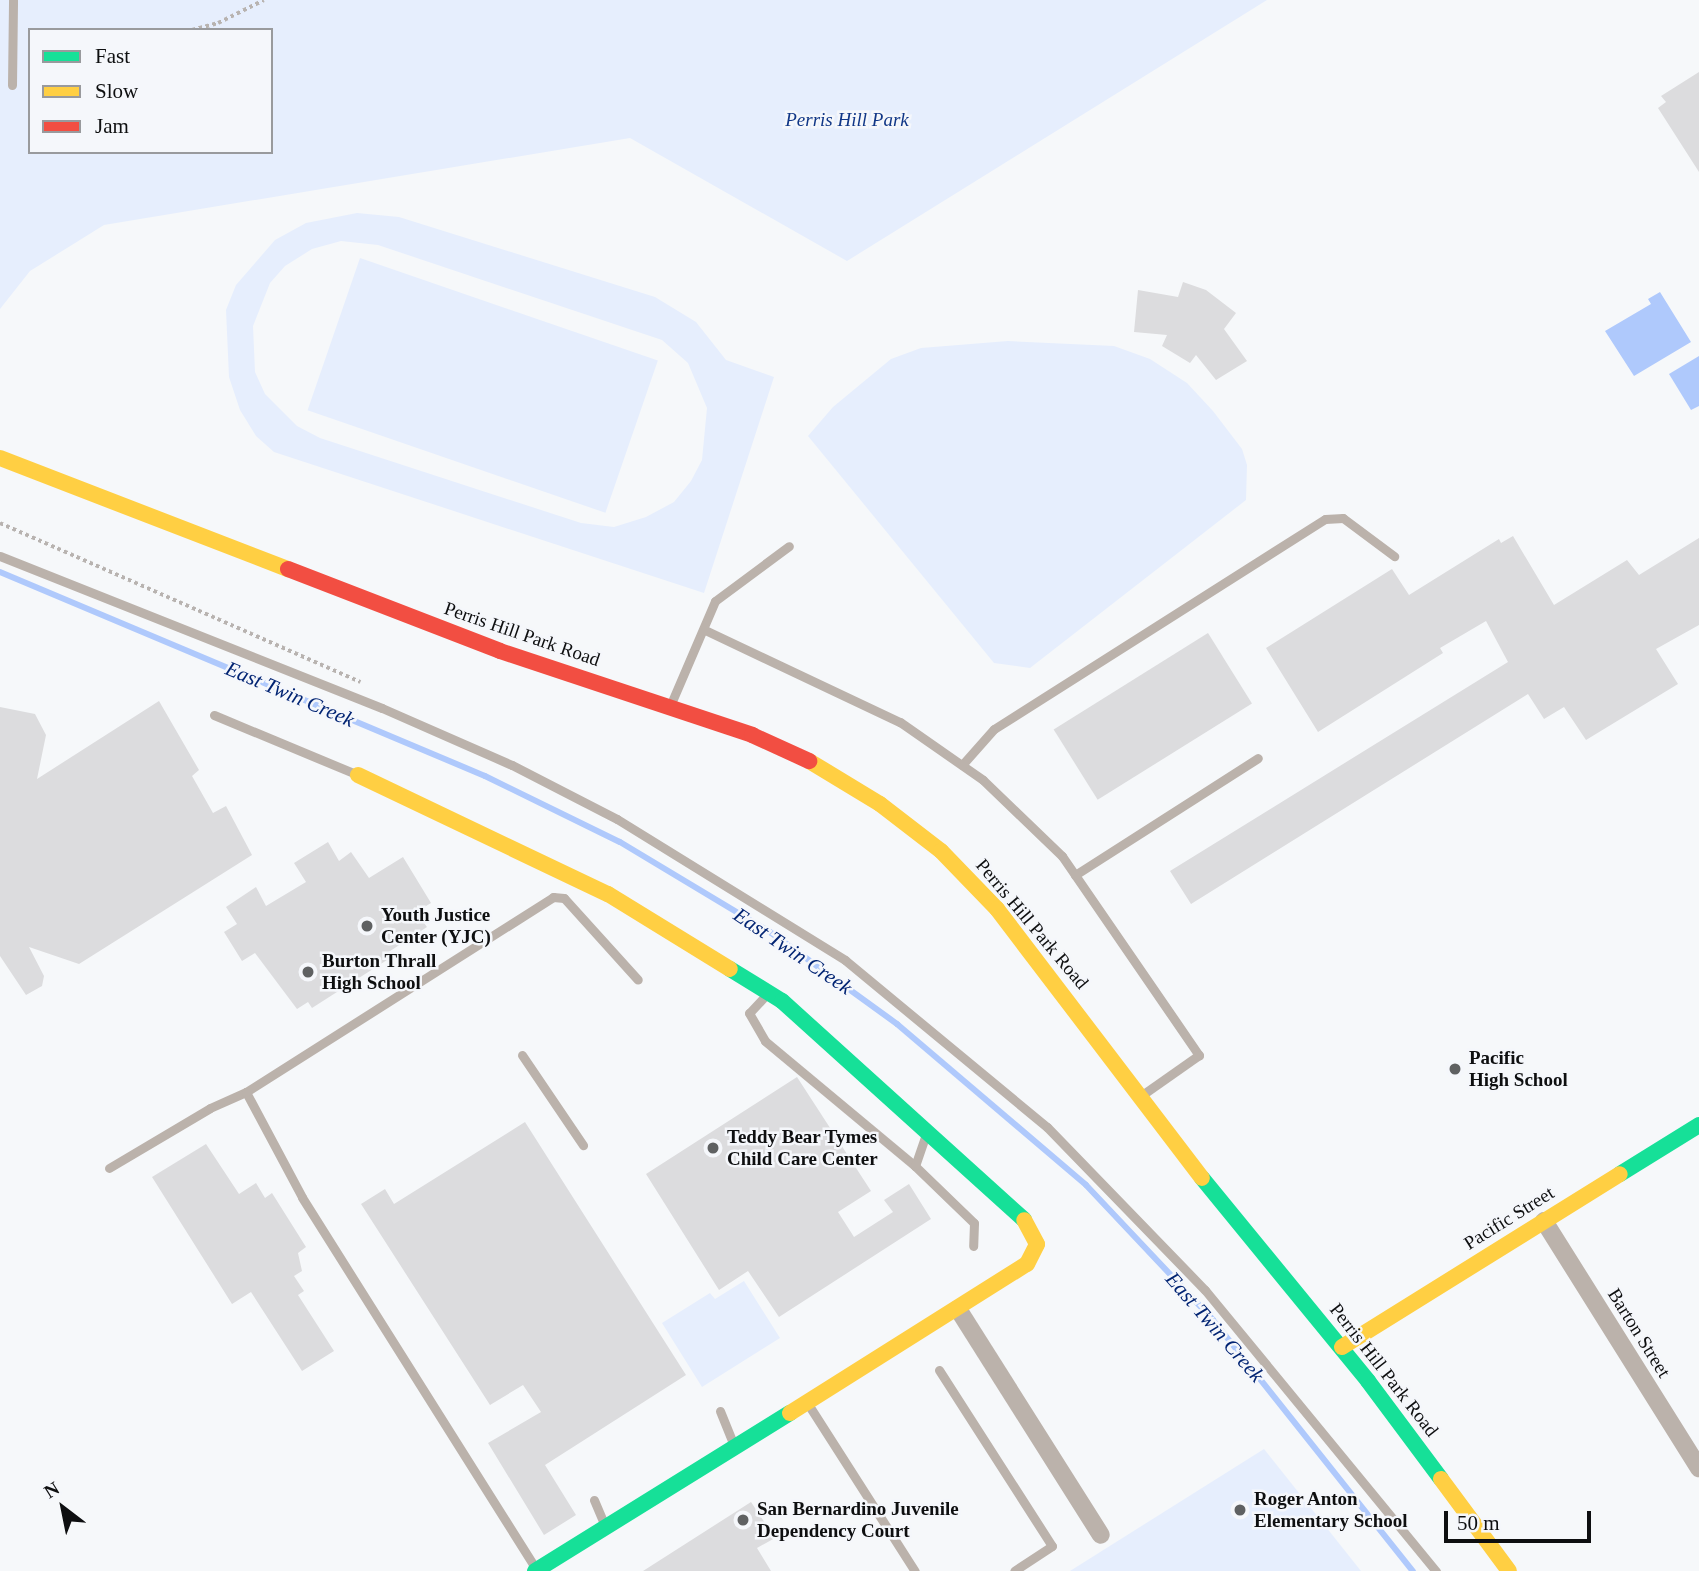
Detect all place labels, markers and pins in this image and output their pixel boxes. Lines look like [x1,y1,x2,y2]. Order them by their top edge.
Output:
place label: Youth Justice Center (YJC) [381,904,491,948]
marker: Youth Justice Center (YJC) [359,918,375,934]
place label: Burton Thrall High School [322,950,437,994]
marker: Burton Thrall High School [300,964,316,980]
place label: Pacific High School [1469,1047,1568,1091]
marker: Pacific High School [1447,1061,1463,1077]
place label: Teddy Bear Tymes Child Care Center [727,1126,878,1170]
marker: Teddy Bear Tymes Child Care Center [705,1140,721,1156]
place label: Roger Anton Elementary School [1254,1488,1408,1532]
place label: San Bernardino Juvenile Dependency Court [757,1498,959,1542]
marker: Roger Anton Elementary School [1232,1502,1248,1518]
marker: San Bernardino Juvenile Dependency Court [735,1512,751,1528]

